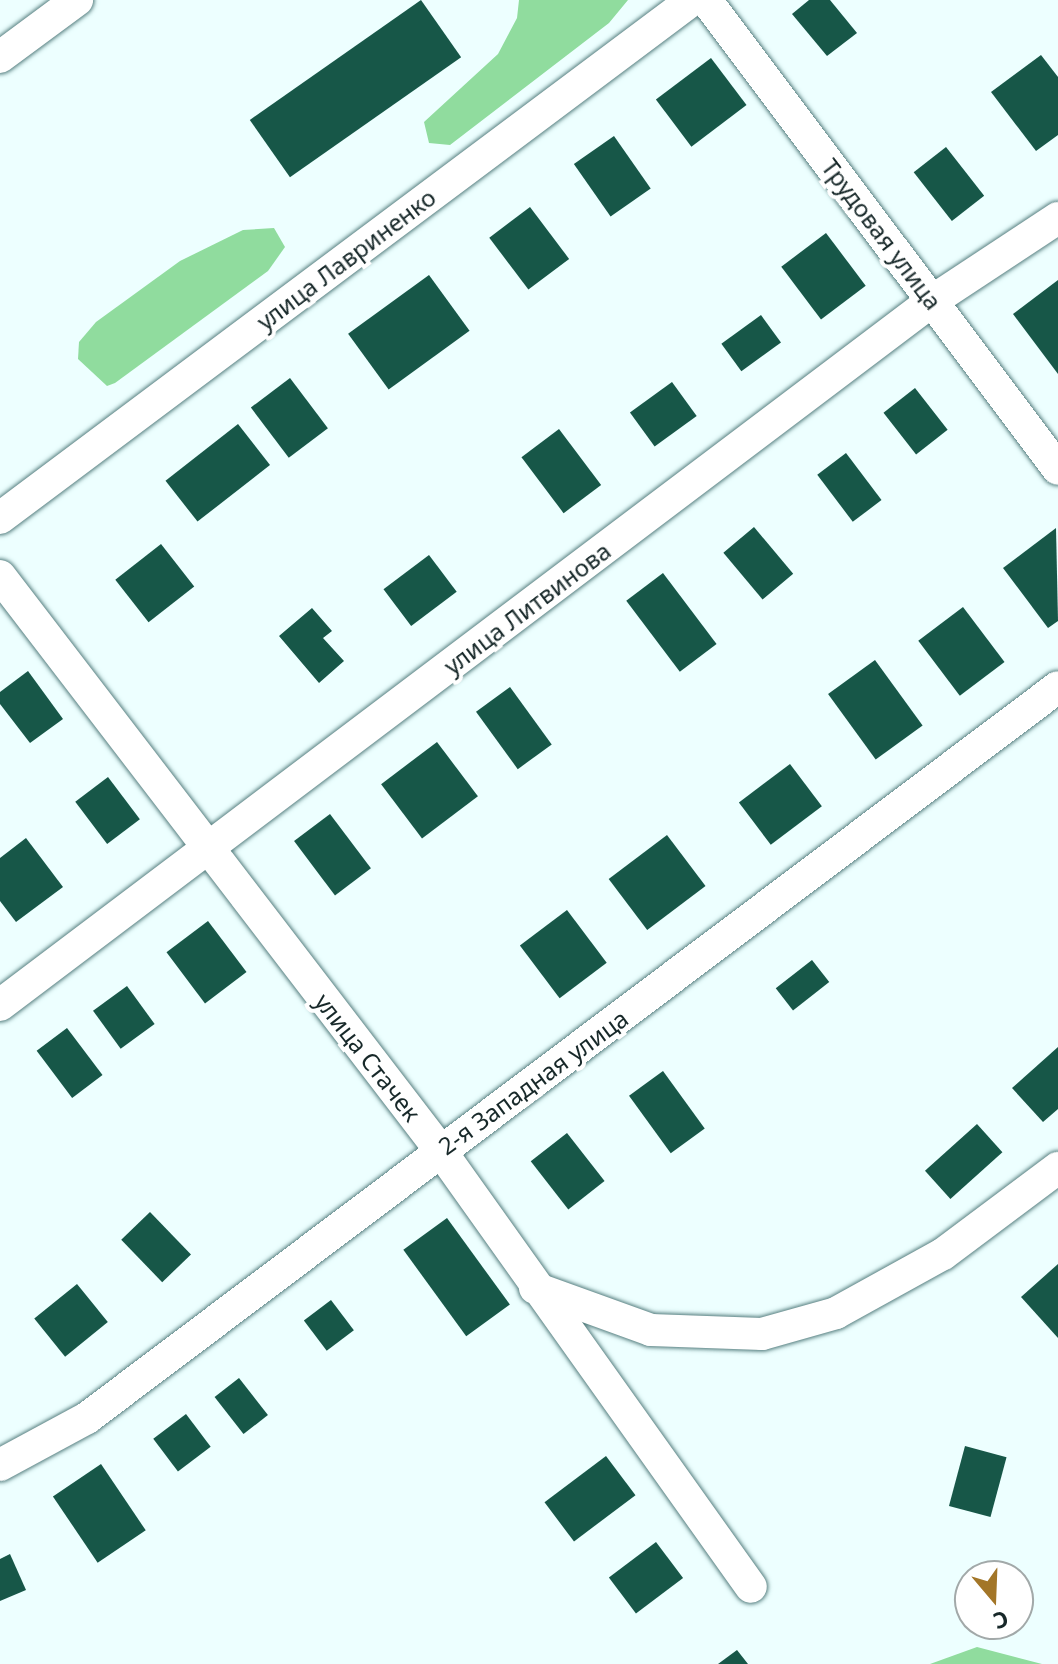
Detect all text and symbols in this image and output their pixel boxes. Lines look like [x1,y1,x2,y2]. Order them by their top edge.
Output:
street label: Трудовая улица [816,153,948,315]
street label: улица Лавриненко [251,182,441,336]
street label: улица Литвинова [438,536,616,680]
street label: улица Стачек [309,987,427,1127]
street label: 2-я Западная улица [433,1004,633,1160]
north arrow [954,1560,1034,1640]
text: С [990,1604,1013,1637]

